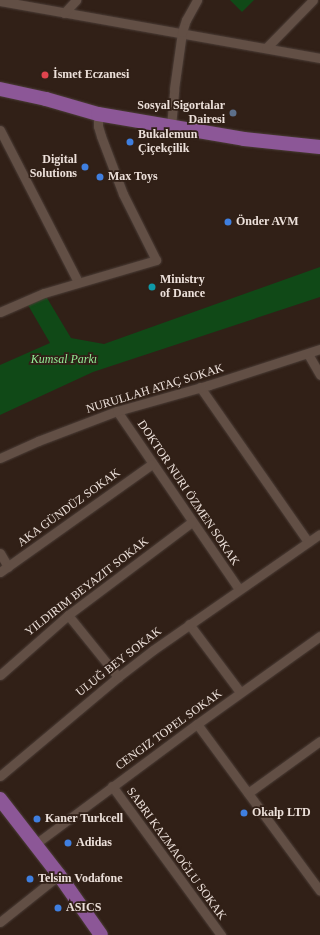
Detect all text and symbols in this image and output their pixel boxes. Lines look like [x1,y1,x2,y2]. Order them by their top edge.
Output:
place label: İsmet Eczanesi [53,68,129,82]
marker: İsmet Eczanesi [40,70,50,80]
place label: Sosyal Sigortalar Dairesi [137,99,225,127]
marker: Sosyal Sigortalar Dairesi [228,108,238,118]
place label: Bukalemun Çiçekçilik [138,128,197,156]
marker: Bukalemun Çiçekçilik [125,137,135,147]
place label: Digital Solutions [30,153,77,181]
marker: Digital Solutions [80,162,90,172]
place label: Max Toys [108,170,158,184]
marker: Max Toys [95,172,105,182]
place label: Önder AVM [236,215,299,229]
marker: Önder AVM [223,217,233,227]
place label: Ministry of Dance [160,273,205,301]
marker: Ministry of Dance [147,282,157,292]
park label: Kumsal Parkı [31,353,97,367]
street label: NURULLAH ATAÇ SOKAK [84,361,226,417]
street label: DOKTOR NURI ÖZMEN SOKAK [134,418,242,568]
street label: AKA GÜNDÜZ SOKAK [15,466,123,550]
street label: YILDIRIM BEYAZIT SOKAK [22,534,152,640]
street label: ULUĞ BEY SOKAK [73,624,165,700]
street label: CENGIZ TOPEL SOKAK [113,686,225,774]
street label: SABRI KAZMAOĞLU SOKAK [123,785,229,923]
place label: Okalp LTD [252,806,311,820]
marker: Okalp LTD [239,808,249,818]
place label: Kaner Turkcell [45,812,124,826]
marker: Kaner Turkcell [32,814,42,824]
place label: Adidas [76,836,112,850]
marker: Adidas [63,838,73,848]
place label: Telsim Vodafone [38,872,123,886]
marker: Telsim Vodafone [25,874,35,884]
place label: ASICS [66,901,101,915]
marker: ASICS [53,903,63,913]

